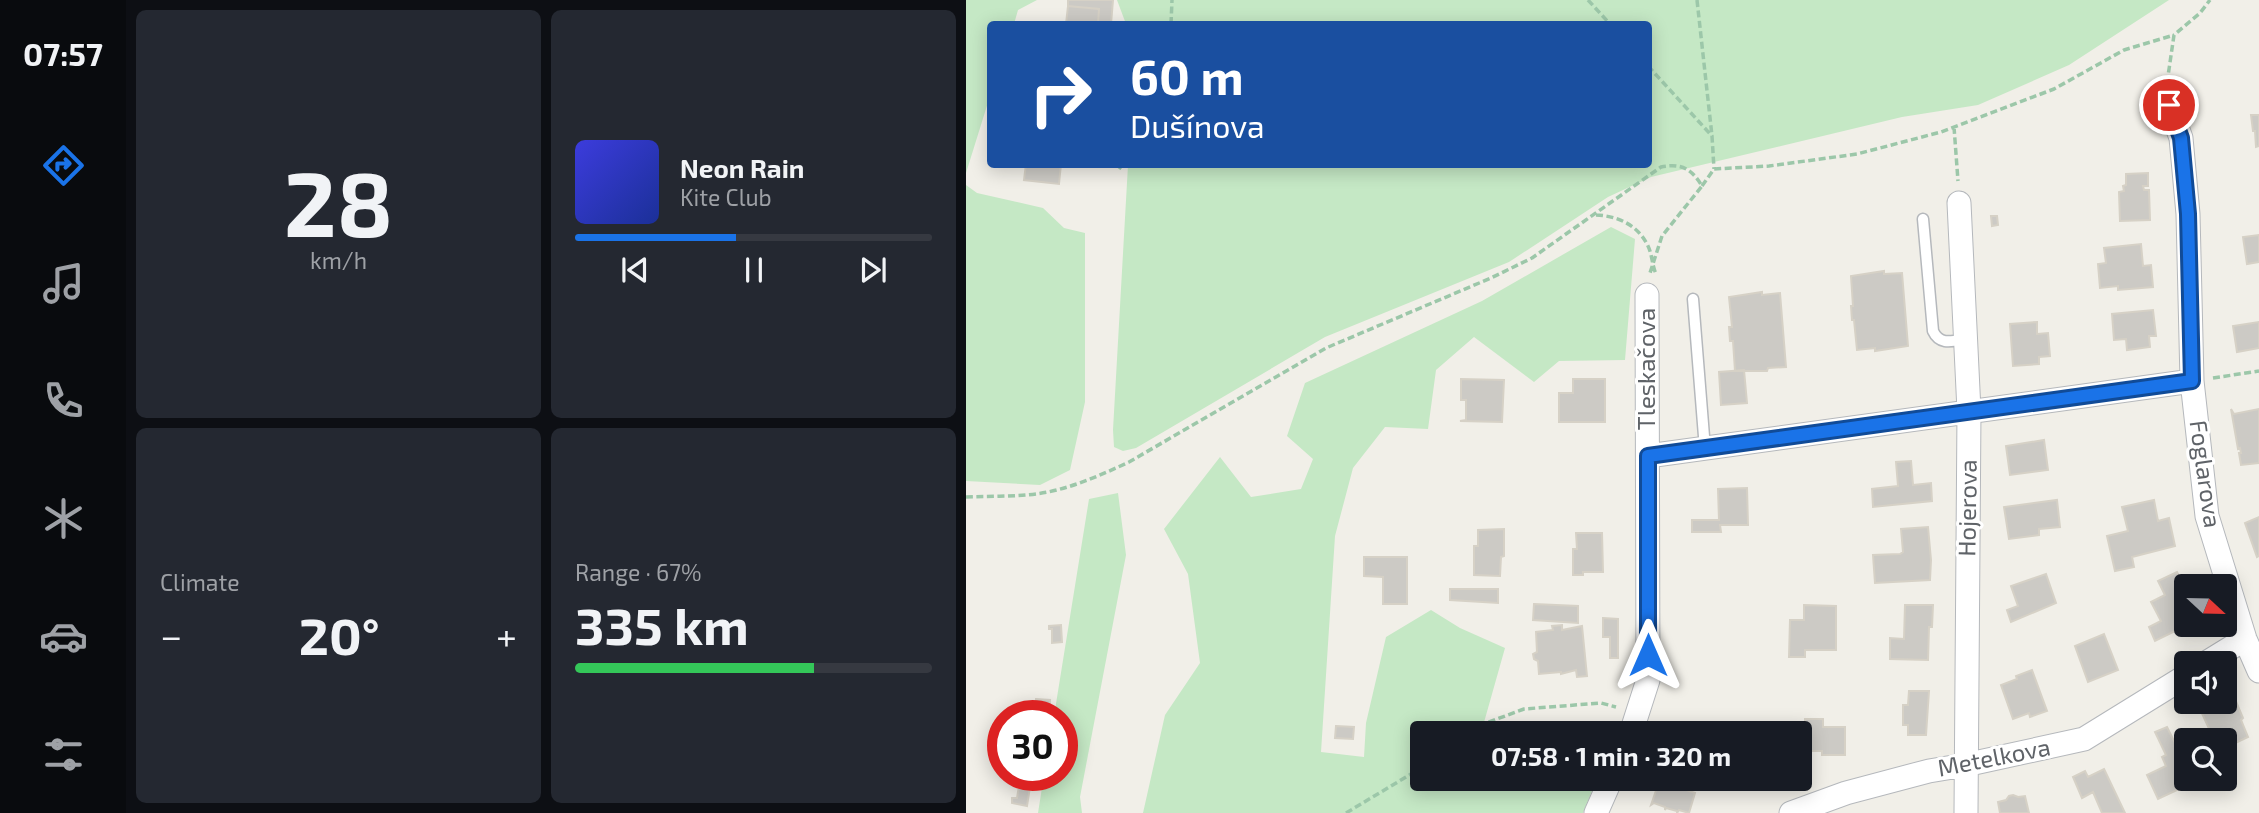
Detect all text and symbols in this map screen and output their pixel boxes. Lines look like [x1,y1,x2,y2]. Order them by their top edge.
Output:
text: 07:57 [23,34,103,72]
text: 60 m [1130,46,1244,105]
icon: right [1015,49,1106,140]
pin [2139,75,2199,135]
icon: arrive [2150,86,2188,124]
text: Dušínova [1130,106,1265,144]
icon: directions [39,141,88,190]
text: 28 [284,146,393,255]
text: Neon Rain [680,152,804,183]
text: Kite Club [680,183,772,211]
text: km/h [310,246,367,274]
icon: previous [616,251,654,289]
icon: pause [735,251,773,289]
icon: next [854,251,892,289]
icon: music [39,259,88,308]
street label: Tleskačova [1631,308,1660,430]
icon: phone [39,376,88,425]
street label: Foglarova [2185,418,2228,530]
street label: Hojerova [1951,459,1982,557]
icon: climate [39,494,88,543]
text: Range · 67% [575,558,701,586]
text: Climate [160,568,240,596]
north arrow [2174,574,2236,637]
map controls [2174,574,2237,791]
text: 335 km [575,593,749,655]
text: 20° [299,603,380,665]
icon: car [39,612,88,661]
text: − [160,612,182,658]
text: + [496,612,517,658]
position arrow [1611,618,1685,692]
button: sound [2174,651,2237,714]
speed limit sign: 30 [987,700,1078,791]
button: search [2174,728,2237,791]
icon: filters [39,730,88,779]
street label: Metelkova [1935,731,2053,782]
text: 07:58 · 1 min · 320 m [1491,740,1731,771]

